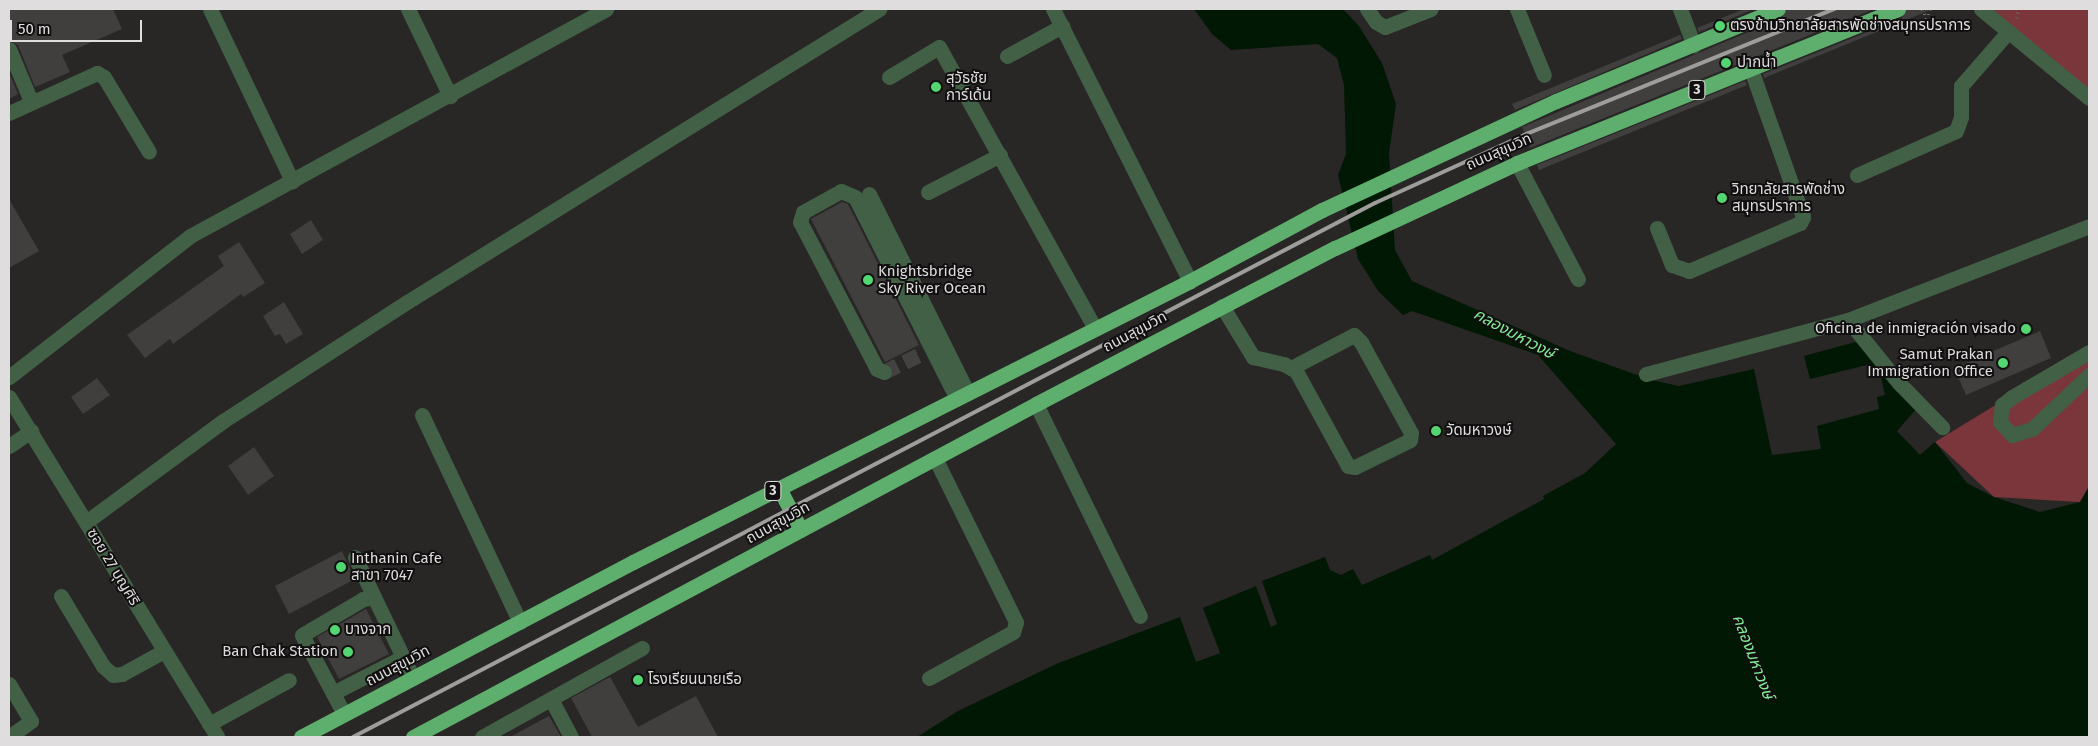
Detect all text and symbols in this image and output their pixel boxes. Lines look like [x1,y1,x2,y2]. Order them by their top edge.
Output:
scale bar [12,10,145,42]
place label: ตรงข้ามวิทยาลัยสารพัดช่างสมุทรปราการ [1730,17,1971,35]
text: 50 m [18,20,51,38]
marker: ตรงข้ามวิทยาลัยสารพัดช่างสมุทรปราการ [1714,20,1726,32]
place label: ปากน้ำ [1737,54,1776,72]
marker: ปากน้ำ [1719,56,1733,70]
place label: สุวัธชัย การ์เด้น [946,69,991,104]
road number: 3 [1688,78,1706,102]
marker: สุวัธชัย การ์เด้น [930,81,942,93]
street label: ถนนสุขุมวิท [1463,130,1535,174]
place label: วิทยาลัยสารพัดช่าง สมุทรปราการ [1732,180,1845,215]
marker: วิทยาลัยสารพัดช่าง สมุทรปราการ [1716,192,1728,204]
place label: Knightsbridge Sky River Ocean [878,262,986,297]
marker: Knightsbridge Sky River Ocean [862,274,874,286]
water label: คลองมหาวงษ์ [1470,305,1558,363]
street label: ถนนสุขุมวิท [1100,308,1170,356]
place label: Oficina de inmigración visado [1815,320,2016,338]
marker: Oficina de inmigración visado [2020,323,2032,335]
place label: Samut Prakan Immigration Office [1867,345,1993,380]
marker: Samut Prakan Immigration Office [1997,357,2009,369]
place label: วัดมหาวงษ์ [1446,422,1512,440]
marker: วัดมหาวงษ์ [1430,425,1442,437]
road number: 3 [764,480,782,502]
street label: ถนนสุขุมวิท [743,498,813,548]
street label: ซอย 27 บุญศิริ [83,525,143,609]
place label: Inthanin Cafe สาขา 7047 [351,549,442,584]
marker: Inthanin Cafe สาขา 7047 [335,561,347,573]
water label: คลองมหาวงษ์ [1728,612,1778,702]
place label: บางจาก [345,621,391,639]
marker: บางจาก [329,624,341,636]
street label: ถนนสุขุมวิท [363,642,433,690]
place label: Ban Chak Station [222,643,338,661]
marker: Ban Chak Station [342,646,354,658]
place label: โรงเรียนนายเรือ [648,671,742,689]
marker: โรงเรียนนายเรือ [632,674,644,686]

